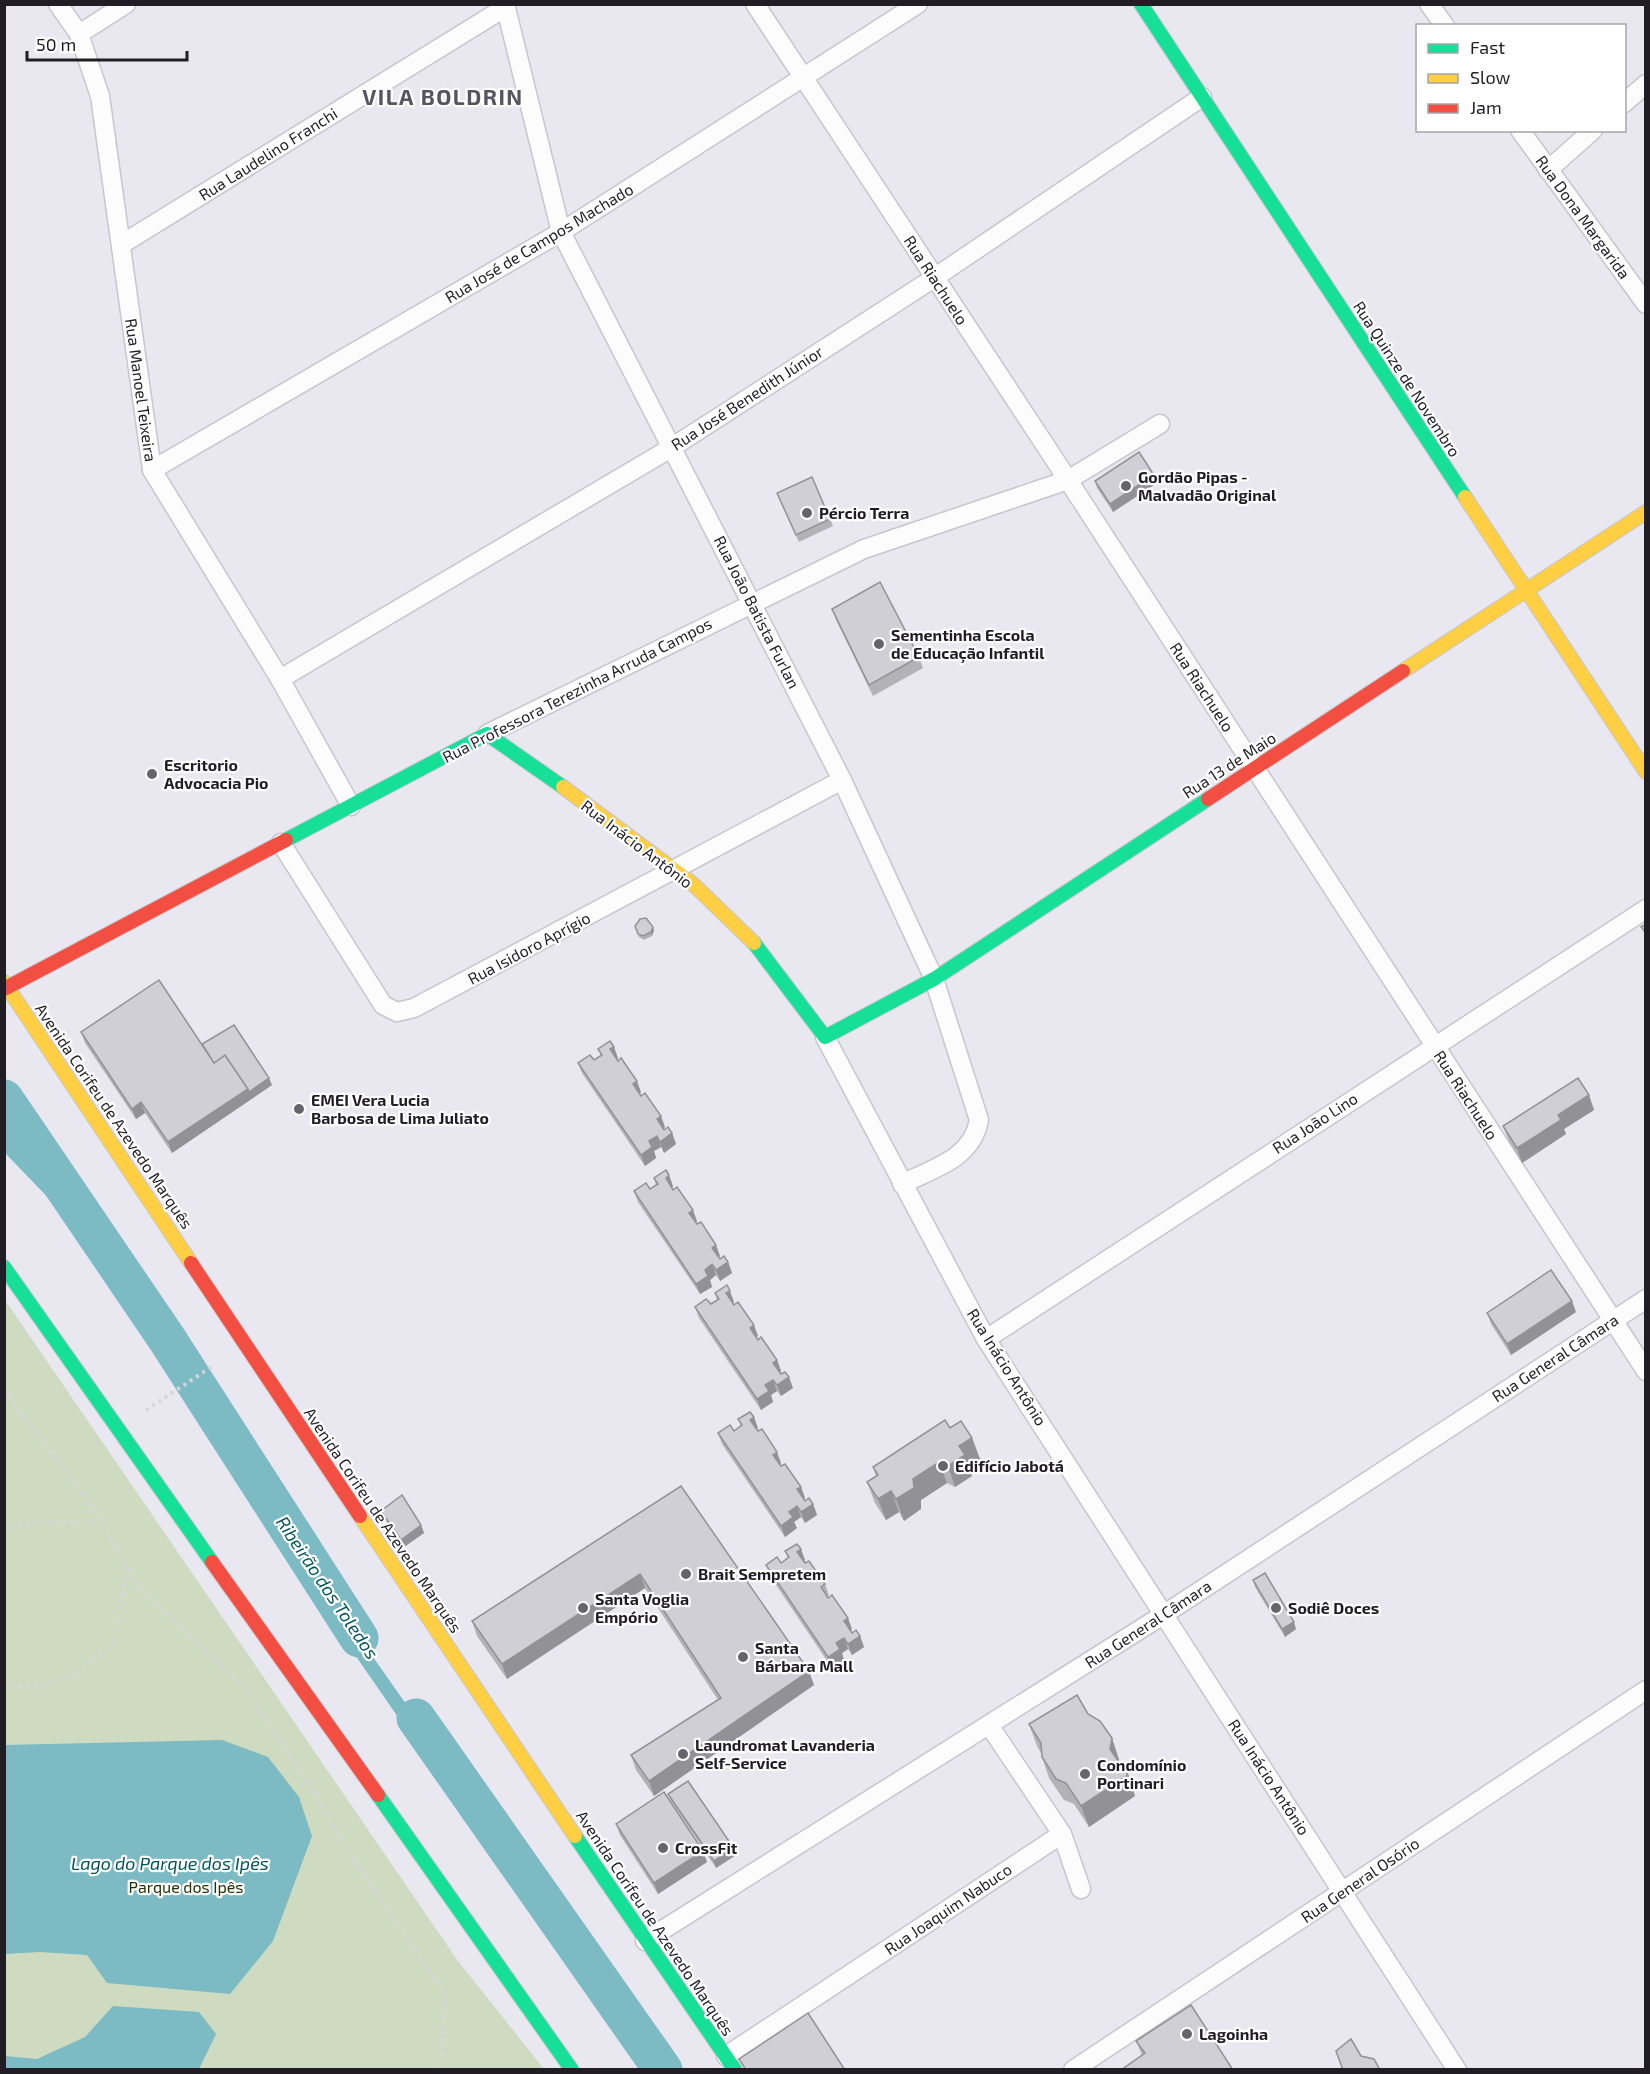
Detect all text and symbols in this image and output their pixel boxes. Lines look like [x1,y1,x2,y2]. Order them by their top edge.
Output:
scale bar [27,24,188,62]
legend [1416,24,1626,132]
text: 50 m [36,33,76,55]
text: Fast [1470,36,1505,58]
text: Slow [1470,66,1511,88]
district label: VILA BOLDRIN [362,83,524,109]
text: Jam [1470,96,1502,118]
street label: Rua Laudelino Franchi [195,103,341,204]
street label: Rua Dona Margarida [1532,151,1635,282]
street label: Rua José de Campos Machado [441,179,636,306]
street label: Rua Riachuelo [900,231,972,328]
street label: Rua Quinze de Novembro [1349,297,1465,461]
street label: Rua Manoel Teixeira [122,317,161,463]
street label: Rua José Benedith Júnior [667,341,827,454]
place label: Gordão Pipas - Malvadão Original [1138,467,1277,504]
marker: Gordão Pipas - Malvadão Original [1119,479,1133,493]
place label: Pércio Terra [819,503,909,522]
marker: Pércio Terra [800,506,814,520]
street label: Rua João Batista Furlan [711,532,804,691]
street label: Rua Professora Terezinha Arruda Campos [439,613,715,766]
place label: Sementinha Escola de Educação Infantil [891,625,1045,664]
marker: Sementinha Escola de Educação Infantil [872,637,886,651]
street label: Rua Riachuelo [1166,638,1238,735]
street label: Rua 13 de Maio [1179,727,1279,802]
place label: Escritorio Advocacia Pio [164,755,269,792]
marker: Escritorio Advocacia Pio [145,767,159,781]
street label: Rua Inácio Antônio [578,796,697,892]
street label: Rua Isidoro Aprígio [464,907,593,988]
street label: Avenida Corifeu de Azevedo Marquês [32,999,197,1232]
street label: Rua Riachuelo [1430,1046,1502,1143]
street label: Rua João Lino [1269,1088,1361,1157]
place label: EMEI Vera Lucia Barbosa de Lima Juliato [311,1090,489,1127]
marker: EMEI Vera Lucia Barbosa de Lima Juliato [292,1102,306,1116]
street label: Rua Inácio Antônio [964,1305,1051,1429]
street label: Rua General Câmara [1488,1310,1622,1406]
street label: Avenida Corifeu de Azevedo Marquês [301,1403,466,1636]
place label: Edifício Jabotá [955,1456,1064,1475]
marker: Edifício Jabotá [936,1459,950,1473]
water label: Ribeirão dos Toledos [272,1512,384,1663]
place label: Brait Sempretem [698,1564,826,1583]
marker: Brait Sempretem [679,1567,693,1581]
street label: Rua General Câmara [1081,1576,1215,1672]
place label: Santa Voglia Empório [595,1589,689,1626]
place label: Sodiê Doces [1288,1598,1379,1617]
marker: Santa Voglia Empório [576,1601,590,1615]
marker: Sodiê Doces [1269,1601,1283,1615]
place label: Santa Bárbara Mall [755,1638,854,1675]
marker: Santa Bárbara Mall [736,1650,750,1664]
street label: Rua Inácio Antônio [1225,1715,1314,1838]
place label: Laundromat Lavanderia Self-Service [695,1735,875,1772]
marker: Laundromat Lavanderia Self-Service [676,1747,690,1761]
place label: Condomínio Portinari [1097,1755,1186,1792]
marker: Condomínio Portinari [1078,1767,1092,1781]
street label: Avenida Corifeu de Azevedo Marquês [573,1806,738,2039]
street label: Rua General Osório [1297,1833,1422,1926]
place label: CrossFit [675,1838,738,1857]
marker: CrossFit [656,1841,670,1855]
water label: Lago do Parque dos Ipês [71,1852,269,1874]
street label: Rua Joaquim Nabuco [881,1859,1015,1958]
park label: Parque dos Ipês [129,1877,243,1896]
place label: Lagoinha [1199,2024,1268,2043]
marker: Lagoinha [1180,2027,1194,2041]

